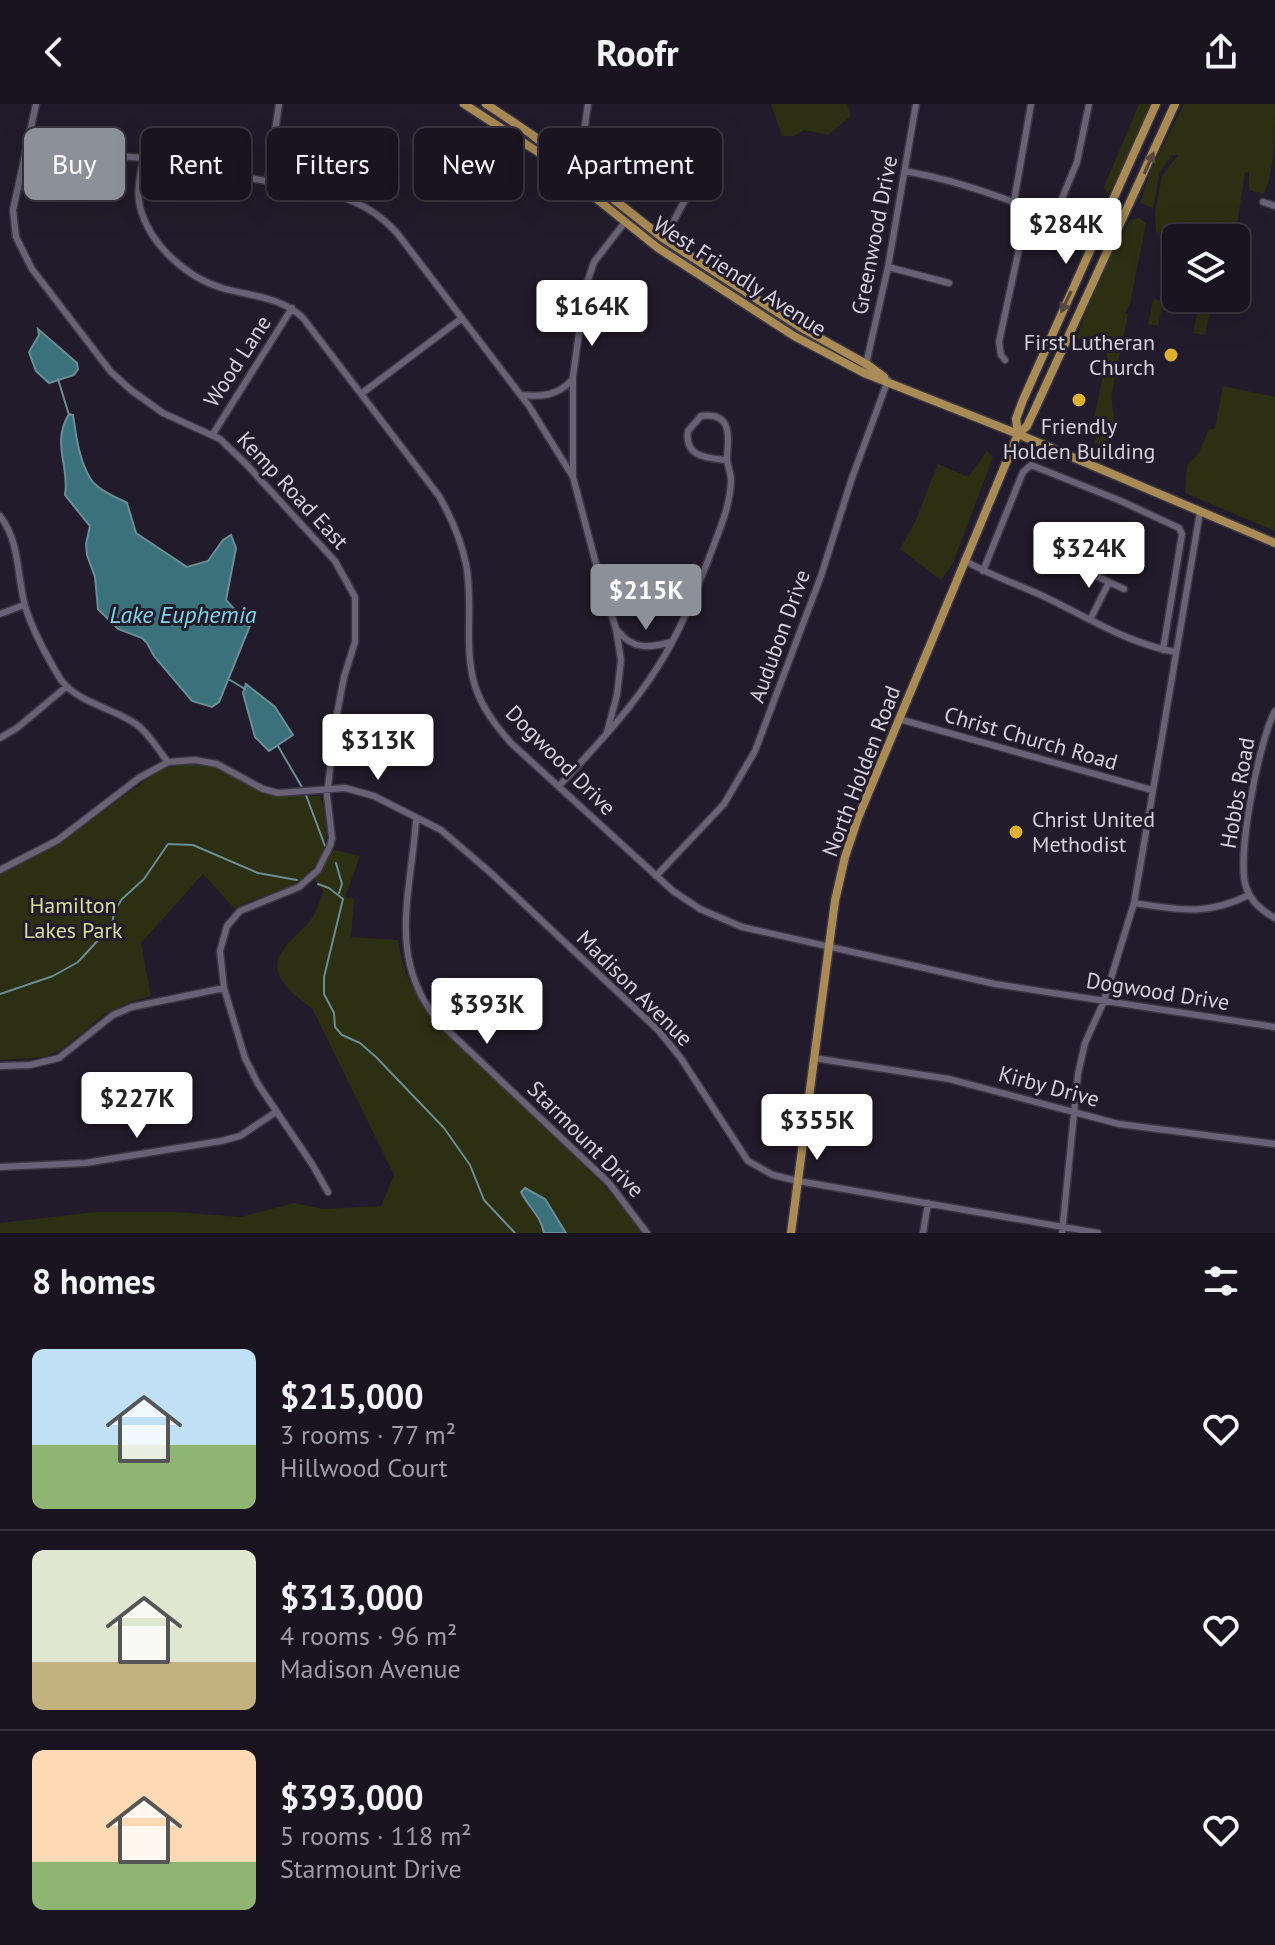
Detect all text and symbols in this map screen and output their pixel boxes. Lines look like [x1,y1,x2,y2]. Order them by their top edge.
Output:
text: Roofr [596,29,679,76]
icon: back [32,30,76,74]
icon: share [1199,30,1243,74]
chip: Buy [24,128,125,200]
chip: Rent [141,128,251,200]
chip: Filters [267,128,398,200]
chip: New [414,128,523,200]
chip: Apartment [539,128,722,200]
one-way arrow [1142,151,1155,175]
street label: Greenwood Drive [845,153,903,317]
pin: $284K [1010,198,1122,266]
text: $284K [1028,207,1104,240]
street label: West Friendly Avenue [648,210,832,342]
map controls [1162,224,1250,312]
button: layers [1162,224,1250,312]
pin: $164K [536,280,648,348]
text: $164K [554,289,630,322]
one-way arrow [1059,291,1073,314]
street label: Wood Lane [197,310,277,412]
place label: First Lutheran Church [1024,328,1155,381]
marker: First Lutheran Church [1162,346,1180,364]
marker: Friendly Holden Building [1070,391,1088,409]
place label: Friendly Holden Building [1003,412,1155,465]
street label: Kemp Road East [231,425,355,555]
pin: $324K [1033,522,1145,590]
text: $324K [1051,531,1127,564]
pin: $215K [590,564,702,632]
street label: Audubon Drive [742,566,816,706]
text: $215K [608,573,684,606]
water label: Lake Euphemia [109,599,257,630]
street label: North Holden Road [816,682,906,860]
street label: Dogwood Drive [500,699,622,821]
street label: Christ Church Road [941,700,1121,776]
pin: $313K [322,714,434,782]
text: $313K [340,723,416,756]
street label: Hobbs Road [1213,735,1261,851]
place label: Christ United Methodist [1032,805,1155,858]
marker: Christ United Methodist [1007,823,1025,841]
park label: Hamilton Lakes Park [24,891,123,944]
street label: Madison Avenue [571,924,699,1052]
street label: Dogwood Drive [1084,966,1232,1016]
pin: $393K [431,978,543,1046]
text: $393K [449,987,525,1020]
street label: Kirby Drive [996,1059,1102,1113]
pin: $227K [81,1072,193,1140]
street label: Starmount Drive [522,1075,650,1203]
text: $227K [99,1081,175,1114]
pin: $355K [761,1094,873,1162]
text: $355K [779,1103,855,1136]
text: 8 homes [32,1259,156,1303]
icon: filters [1199,1259,1243,1303]
text: $215,000 [280,1374,424,1418]
icon: home [96,1381,192,1477]
icon: heart [1199,1407,1243,1451]
text: 3 rooms · 77 m² [280,1418,456,1451]
text: Hillwood Court [280,1451,448,1484]
text: $313,000 [280,1575,424,1619]
icon: home [96,1582,192,1678]
icon: heart [1199,1608,1243,1652]
text: 4 rooms · 96 m² [280,1619,457,1652]
text: Madison Avenue [280,1652,461,1685]
text: $393,000 [280,1775,424,1819]
icon: home [96,1782,192,1878]
icon: heart [1199,1808,1243,1852]
text: 5 rooms · 118 m² [280,1819,472,1852]
text: Starmount Drive [280,1852,462,1885]

